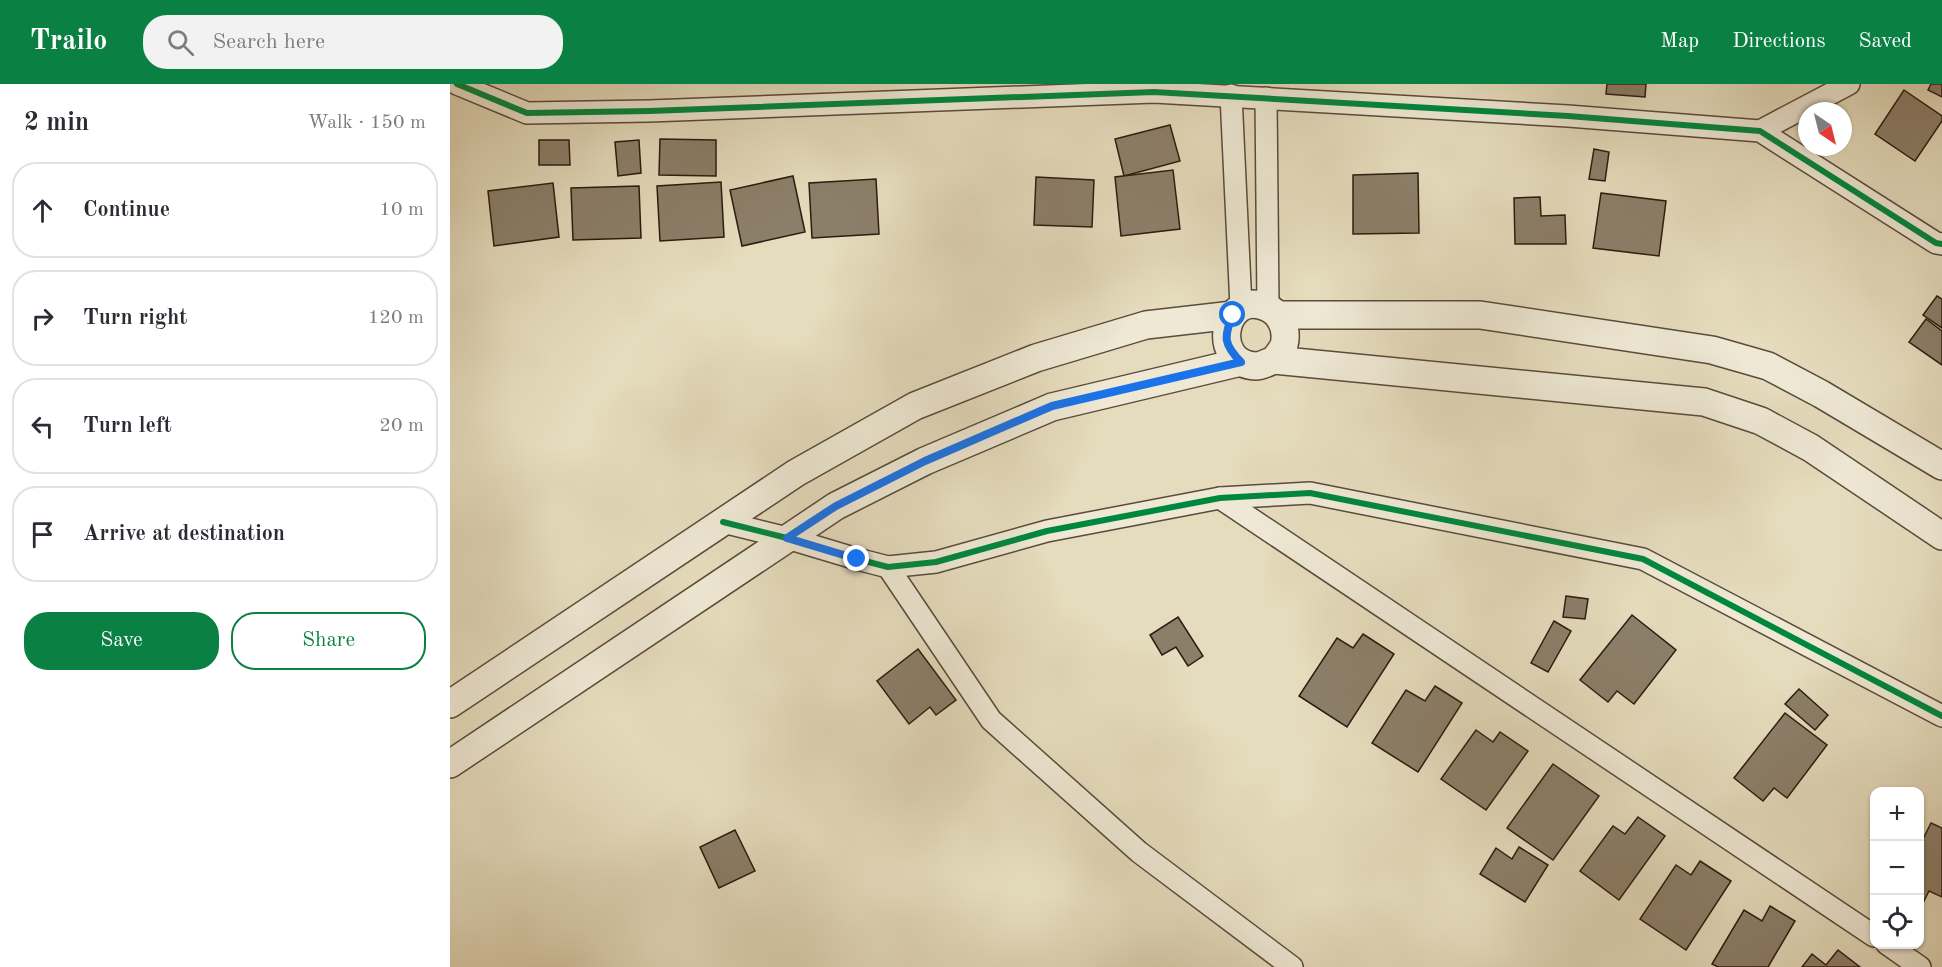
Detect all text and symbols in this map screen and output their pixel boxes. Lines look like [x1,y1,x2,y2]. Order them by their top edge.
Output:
search box [143,15,563,69]
icon: search [164,26,197,59]
text: Trailo [30,28,107,56]
text: Search here [212,31,325,53]
text: Map [1660,31,1699,52]
text: Directions [1732,31,1826,52]
text: Saved [1859,31,1912,52]
north arrow [1798,102,1852,156]
text: 2 min [24,110,89,136]
text: Walk · 150 m [307,113,426,133]
icon: ahead [26,194,59,227]
text: Continue [83,199,170,221]
text: 10 m [379,200,424,220]
route start [1219,301,1245,327]
icon: right [26,302,59,335]
text: Turn right [83,307,187,329]
text: 120 m [368,308,424,328]
icon: left [26,410,59,443]
text: Turn left [83,415,172,437]
text: 20 m [379,416,424,436]
icon: arrive [26,518,59,551]
text: Arrive at destination [83,523,285,545]
route end [843,545,869,571]
button: Save [24,612,219,670]
button: Share [231,612,426,670]
map controls [1870,787,1924,949]
button: + [1870,787,1924,841]
button: − [1870,841,1924,895]
button: locate [1870,895,1924,949]

